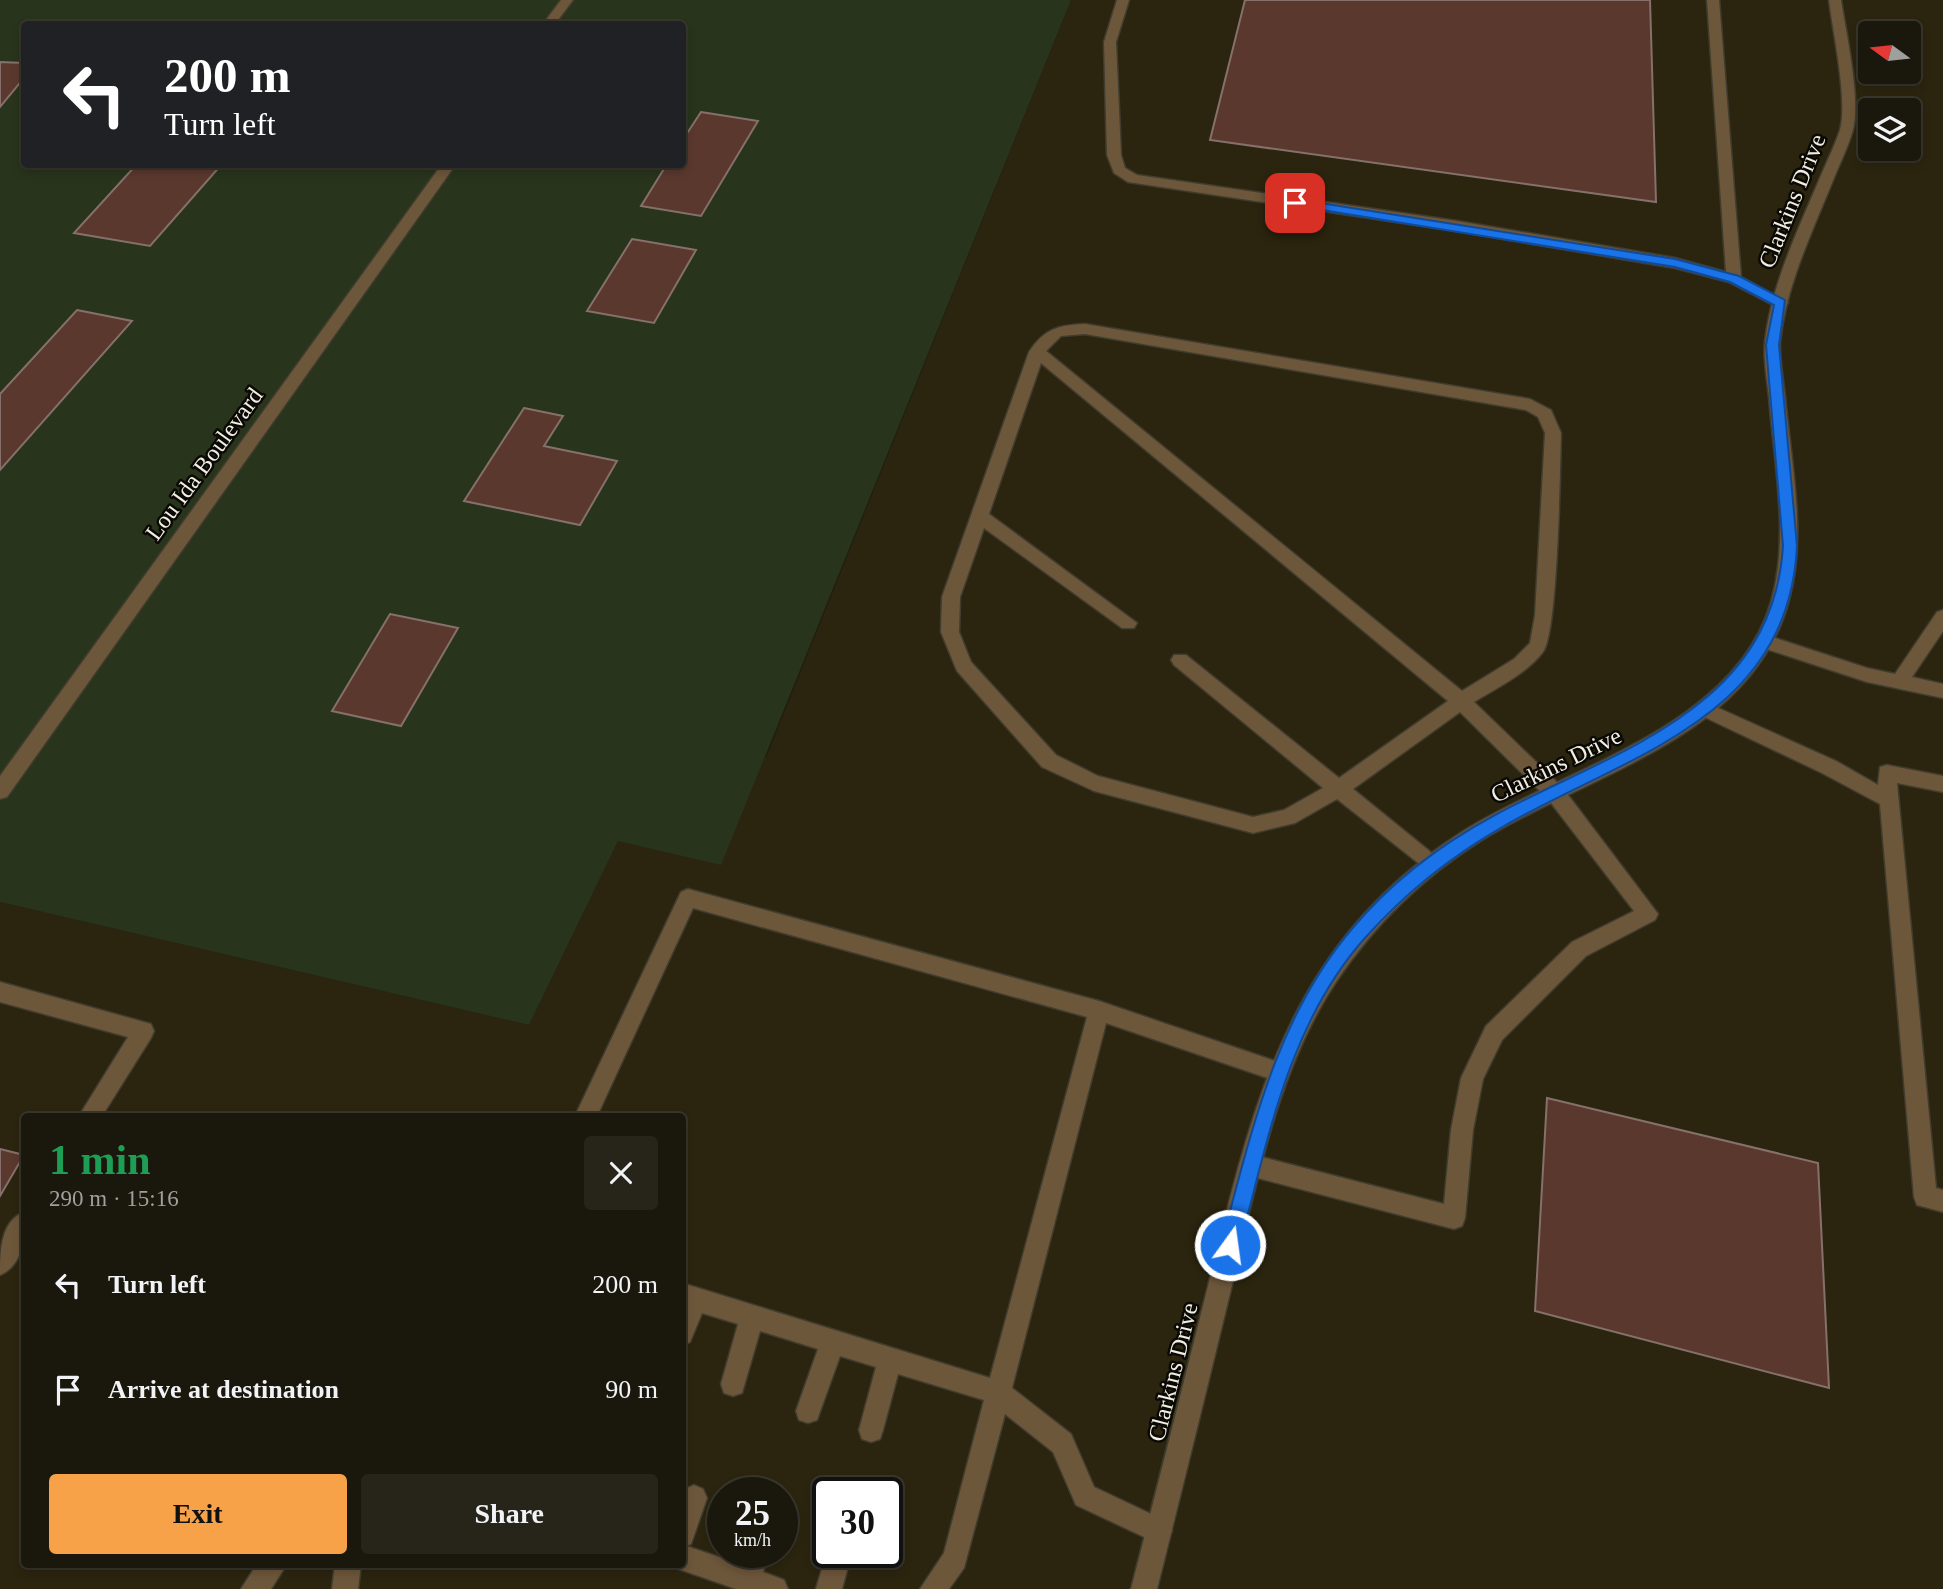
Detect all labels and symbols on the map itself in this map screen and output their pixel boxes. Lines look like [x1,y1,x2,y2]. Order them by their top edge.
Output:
north arrow [1858,21,1922,84]
street label: Clarkins Drive [1753,130,1831,272]
pin [1265,173,1325,233]
street label: Lou Ida Boulevard [140,383,268,545]
street label: Clarkins Drive [1486,722,1626,808]
position arrow [1193,1208,1267,1282]
street label: Clarkins Drive [1143,1300,1203,1444]
speed limit sign: 30 [812,1477,903,1568]

